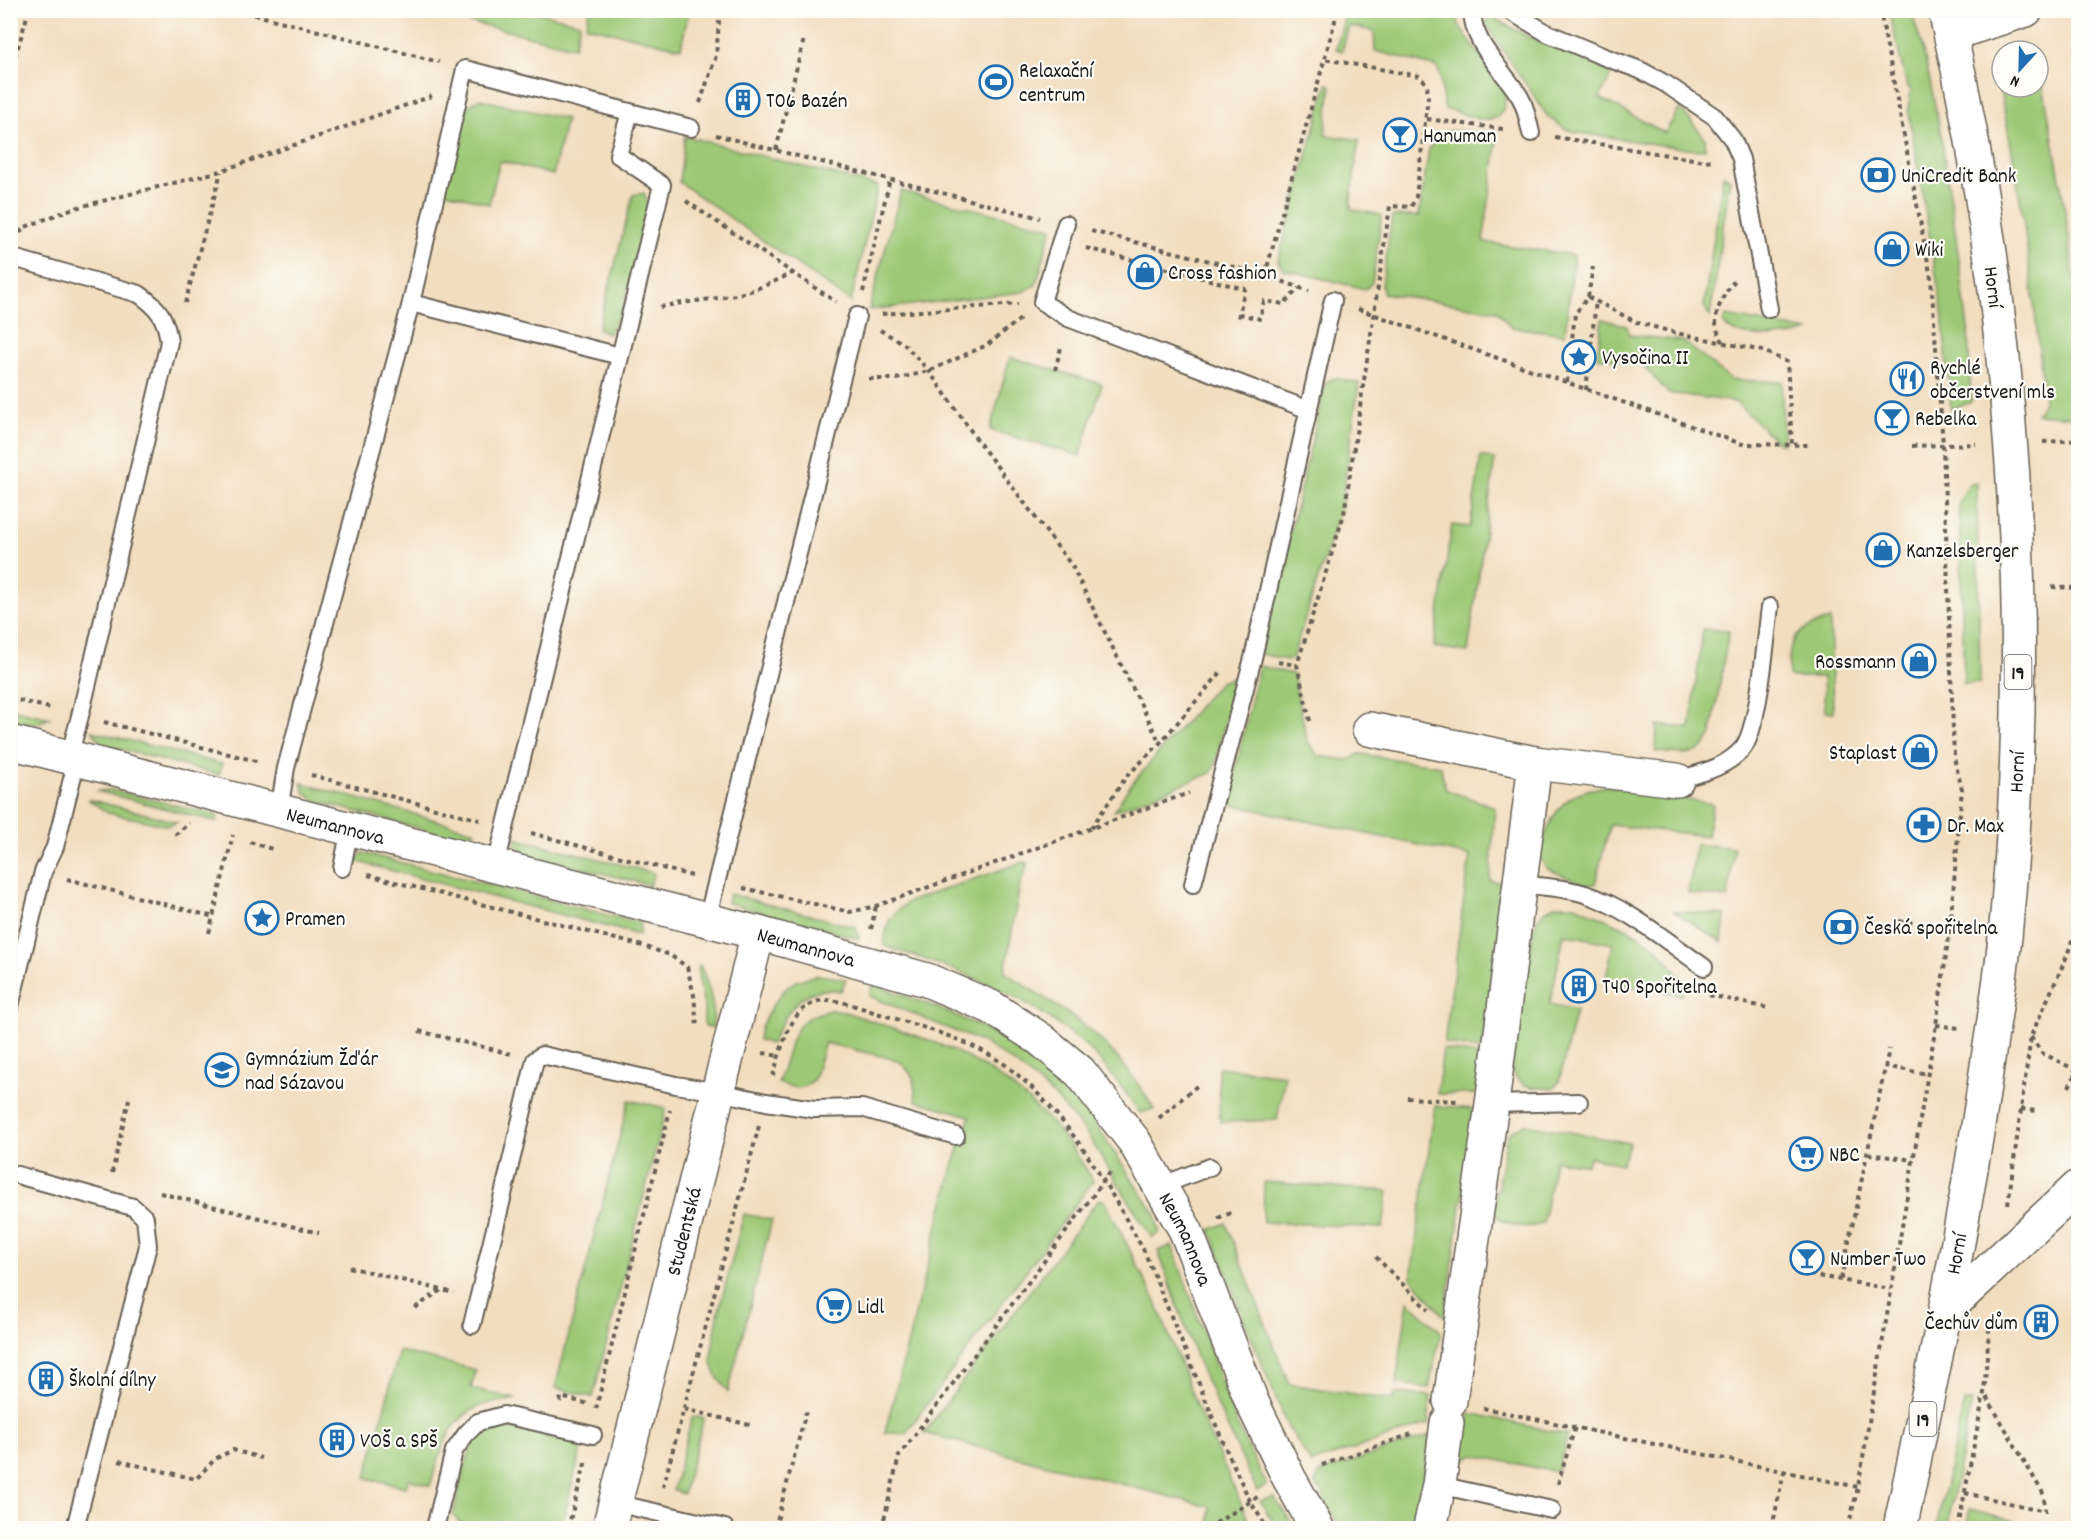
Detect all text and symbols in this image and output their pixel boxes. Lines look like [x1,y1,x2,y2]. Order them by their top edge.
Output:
north arrow [1990,39,2050,99]
place label: Relaxační centrum [1019,58,1095,112]
sports icon: Relaxační centrum [978,64,1014,100]
text: N [2007,68,2023,93]
building icon: T06 Bazén [725,82,761,118]
place label: T06 Bazén [766,88,847,118]
bar icon: Hanuman [1382,117,1418,153]
place label: Hanuman [1423,123,1496,153]
bank icon: UniCredit Bank [1860,157,1896,193]
place label: UniCredit Bank [1901,163,2016,193]
shop icon: Wiki [1874,231,1910,267]
place label: Wiki [1915,237,1944,267]
shop icon: Cross fashion [1127,254,1163,290]
place label: Cross fashion [1168,260,1277,290]
street label: Horní [1974,265,2009,312]
place icon: Vysočina II [1561,339,1597,375]
place label: Vysočina II [1602,345,1689,375]
place label: Rychlé občerstvení mls [1930,355,2055,409]
restaurant icon: Rychlé občerstvení mls [1889,361,1925,397]
bar icon: Rebelka [1874,400,1910,436]
place label: Rebelka [1915,406,1977,436]
shop icon: Kanzelsberger [1865,532,1901,568]
place label: Kanzelsberger [1906,538,2019,568]
shop icon: Rossmann [1901,643,1937,679]
place label: Rossmann [1815,649,1896,679]
road number: 19 [2004,655,2032,689]
shop icon: Staplast [1902,734,1938,770]
place label: Staplast [1829,740,1897,770]
street label: Horní [2003,749,2035,793]
street label: Neumannova [282,801,388,855]
pharmacy icon: Dr. Max [1906,807,1942,843]
place label: Dr. Max [1947,813,2004,843]
place icon: Pramen [244,900,280,936]
place label: Pramen [285,906,346,936]
bank icon: Česká spořitelna [1823,909,1859,945]
place label: Česká spořitelna [1864,915,1998,945]
street label: Neumannova [753,921,859,977]
building icon: T40 Spořitelna [1561,968,1597,1004]
place label: T40 Spořitelna [1602,974,1718,1004]
place label: Gymnázium Žďár nad Sázavou [245,1046,378,1100]
school or university icon: Gymnázium Žďár nad Sázavou [204,1052,240,1088]
supermarket icon: NBC [1788,1136,1824,1172]
place label: NBC [1829,1142,1860,1172]
street label: Studentská [661,1184,712,1279]
street label: Neumannova [1149,1188,1218,1292]
street label: Horní [1940,1229,1978,1277]
bar icon: Number Two [1789,1240,1825,1276]
place label: Number Two [1830,1246,1926,1276]
supermarket icon: Lidl [816,1288,852,1324]
place label: Lidl [857,1294,884,1324]
building icon: Čechův dům [2023,1304,2059,1340]
place label: Čechův dům [1924,1310,2018,1340]
building icon: Školní dílny [28,1361,64,1397]
place label: Školní dílny [69,1367,156,1397]
road number: 19 [1910,1402,1936,1436]
building icon: VOŠ a SPŠ [319,1422,355,1458]
place label: VOŠ a SPŠ [360,1428,438,1458]

